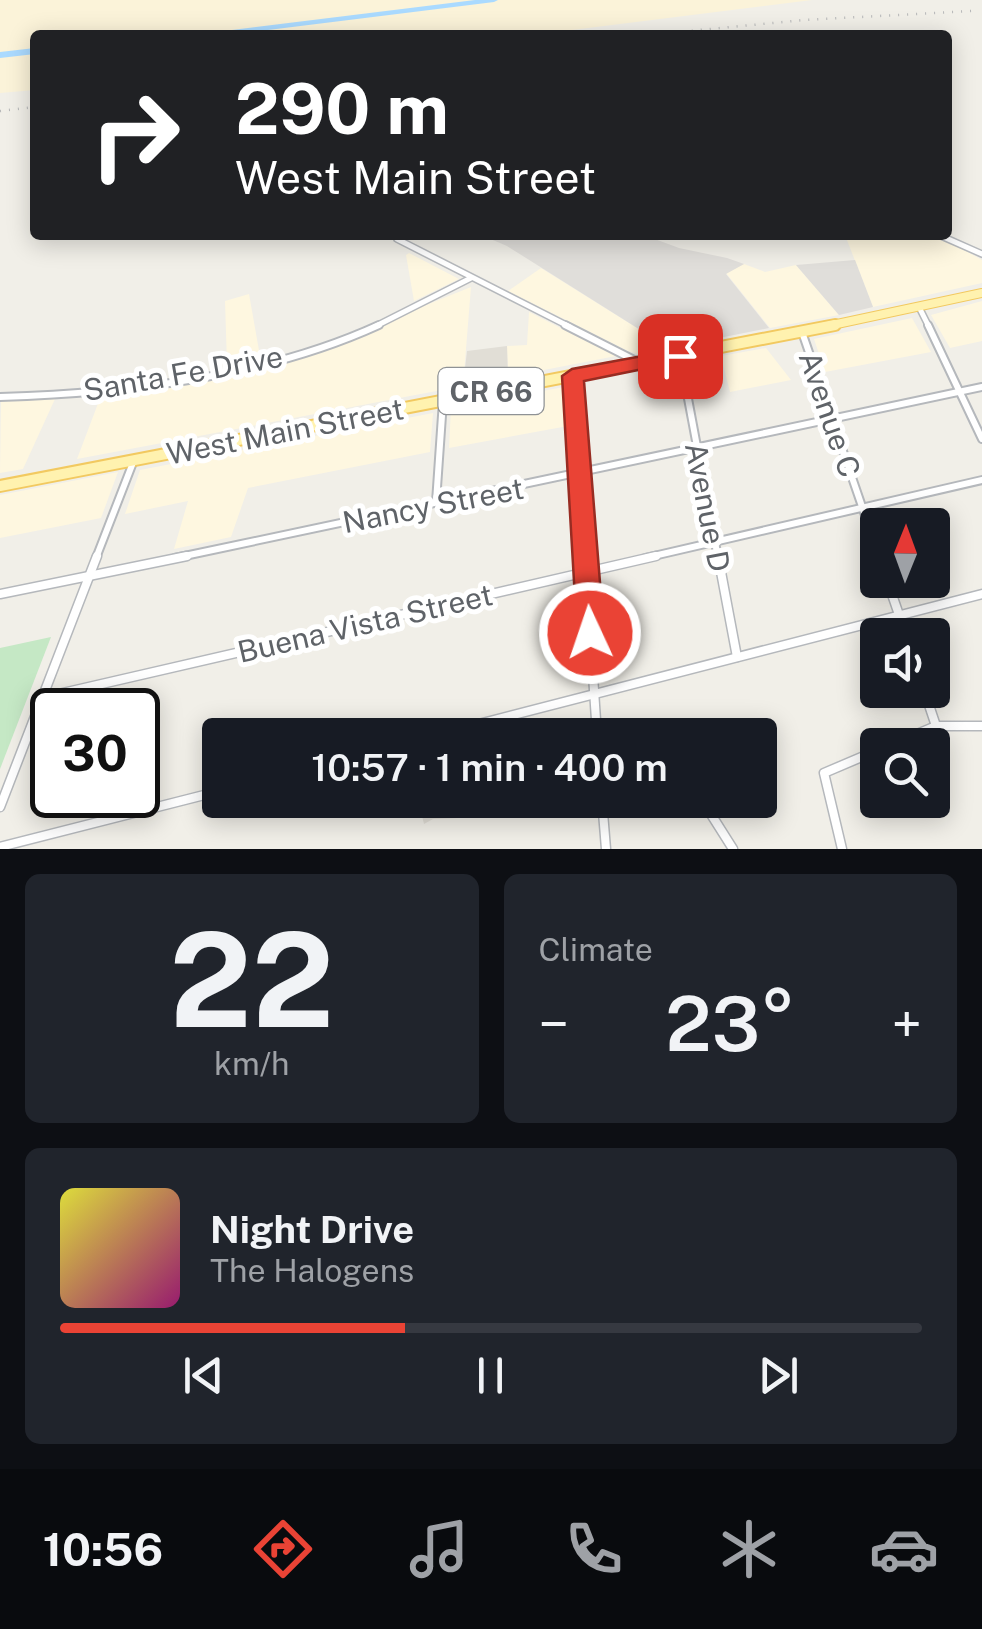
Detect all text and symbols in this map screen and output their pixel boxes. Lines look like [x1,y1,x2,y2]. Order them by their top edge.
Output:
text: 290 m [235,67,449,150]
icon: right [70,70,200,200]
text: West Main Street [235,151,596,204]
pin [638,314,723,399]
icon: arrive [653,329,708,384]
street label: Santa Fe Drive [80,338,286,408]
street label: Avenue C [792,346,868,482]
road number: CR 66 [438,368,544,414]
street label: West Main Street [163,390,407,472]
street label: Avenue D [678,439,738,575]
street label: Nancy Street [340,470,526,540]
north arrow [860,508,950,598]
map controls [860,508,950,818]
street label: Buena Vista Street [234,576,496,670]
position arrow [538,581,642,685]
button: sound [860,618,950,708]
speed limit sign: 30 [30,688,160,818]
button: search [860,728,950,818]
text: 10:57 · 1 min · 400 m [311,745,668,790]
text: 22 [169,904,334,1056]
text: Climate [539,931,653,968]
text: 23° [665,980,795,1068]
text: − [539,992,569,1056]
text: + [891,992,922,1056]
text: km/h [214,1045,289,1082]
text: Night Drive [210,1207,414,1252]
text: The Halogens [210,1252,414,1289]
icon: previous [176,1348,231,1403]
icon: pause [463,1348,518,1403]
icon: next [751,1348,806,1403]
icon: directions [248,1514,318,1584]
icon: music [404,1514,474,1584]
icon: phone [559,1514,629,1584]
icon: climate [714,1514,784,1584]
icon: car [869,1514,939,1584]
text: 10:56 [43,1523,163,1576]

